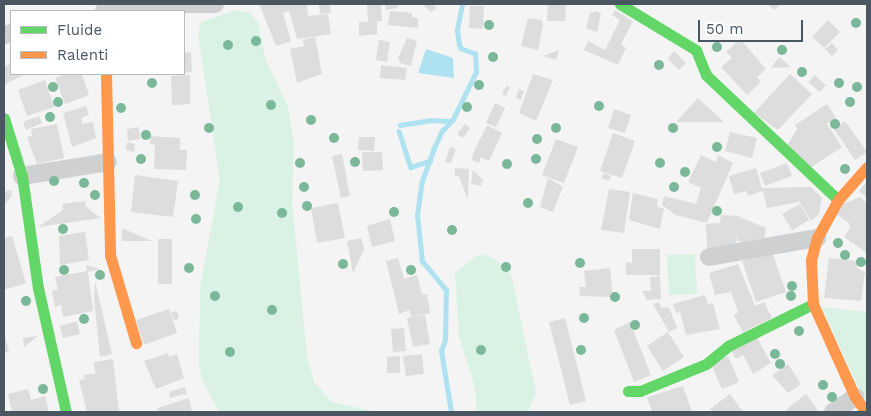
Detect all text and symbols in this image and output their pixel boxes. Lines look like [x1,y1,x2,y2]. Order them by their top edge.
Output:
legend [10,10,185,75]
scale bar [701,10,806,42]
text: 50 m [706,20,743,38]
text: Fluide [57,21,102,39]
text: Ralenti [57,46,108,64]

